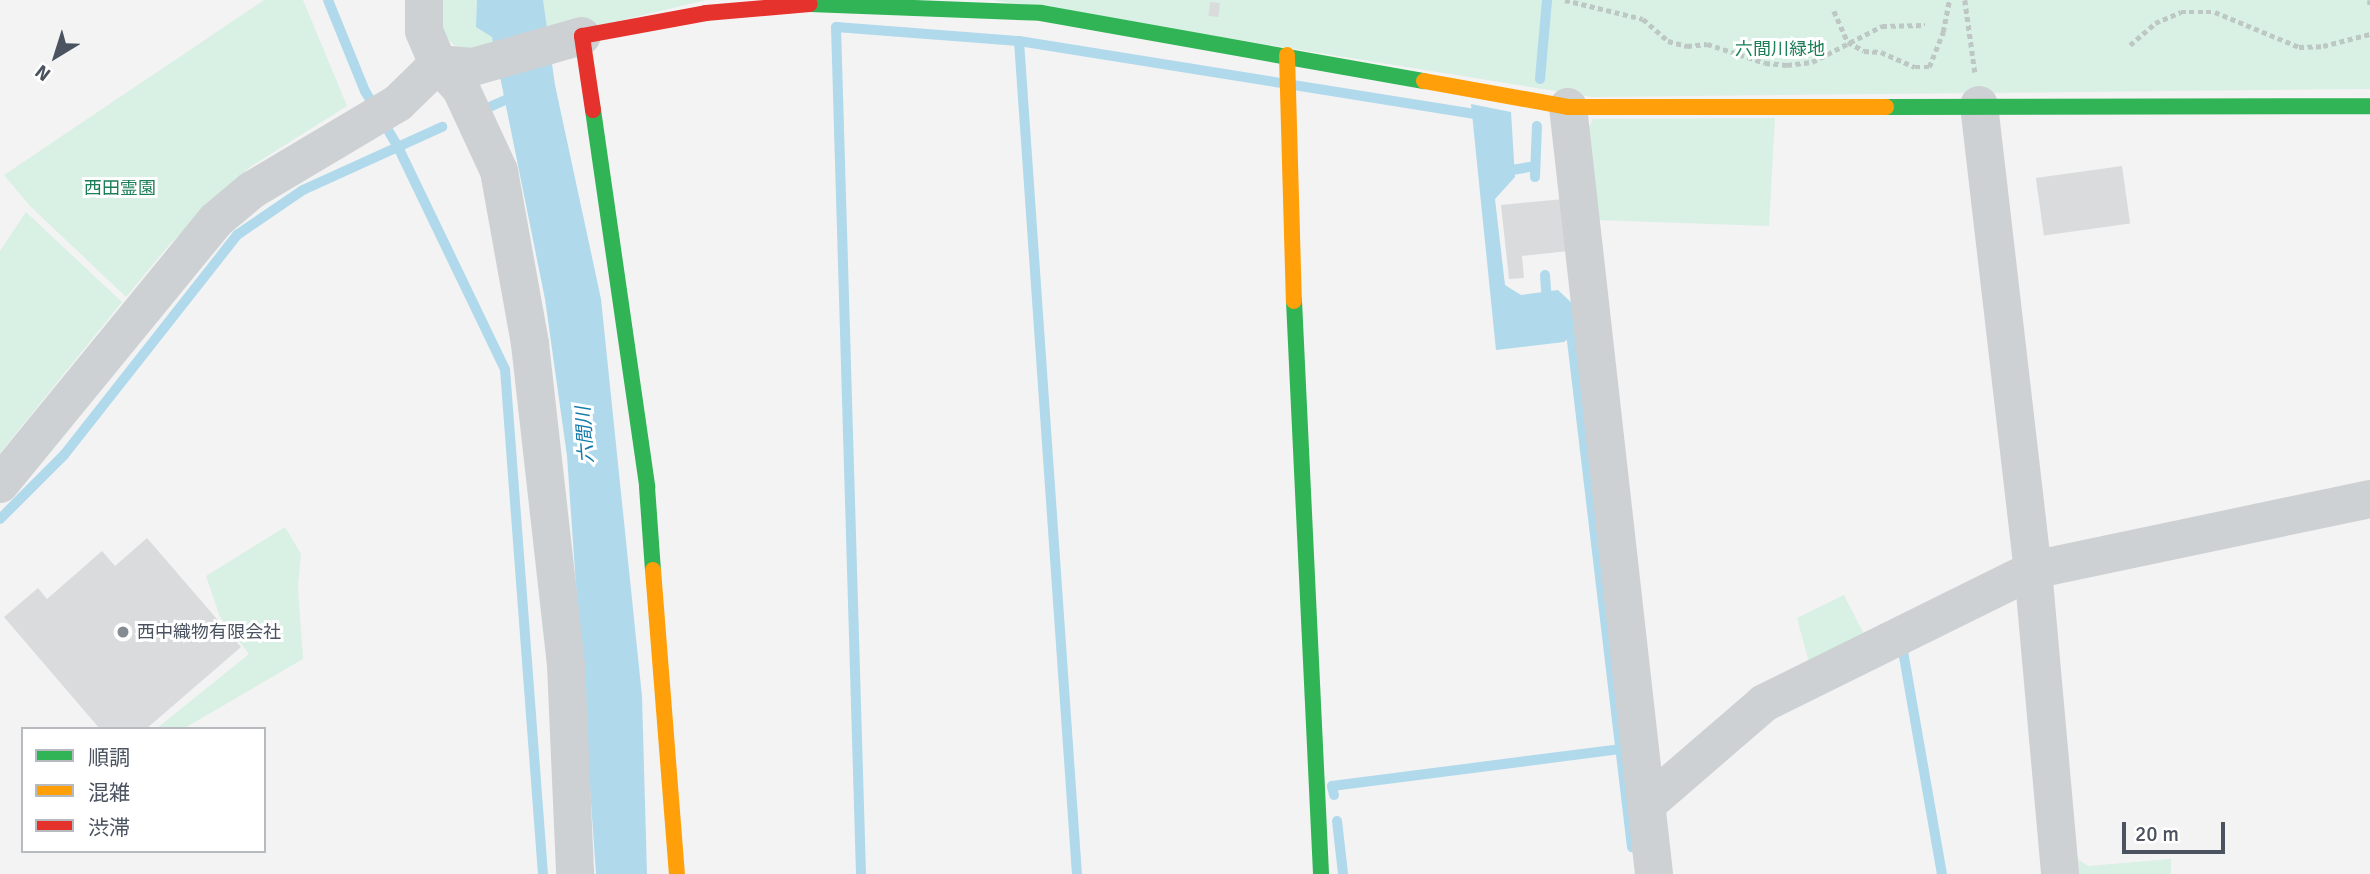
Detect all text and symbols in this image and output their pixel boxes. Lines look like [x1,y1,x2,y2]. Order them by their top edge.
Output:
north arrow [21,21,91,91]
park label: 六間川緑地 [1735,38,1825,60]
text: N [30,59,56,86]
park label: 西田霊園 [84,177,156,199]
water label: 六間川 [573,406,599,464]
place label: 西中織物有限会社 [137,621,281,643]
marker: 西中織物有限会社 [115,624,131,640]
legend [21,727,266,853]
text: 順調 [88,745,130,771]
text: 混雑 [88,780,130,806]
scale bar [2125,808,2228,852]
text: 渋滞 [88,815,130,841]
text: 20 m [2135,821,2179,847]

